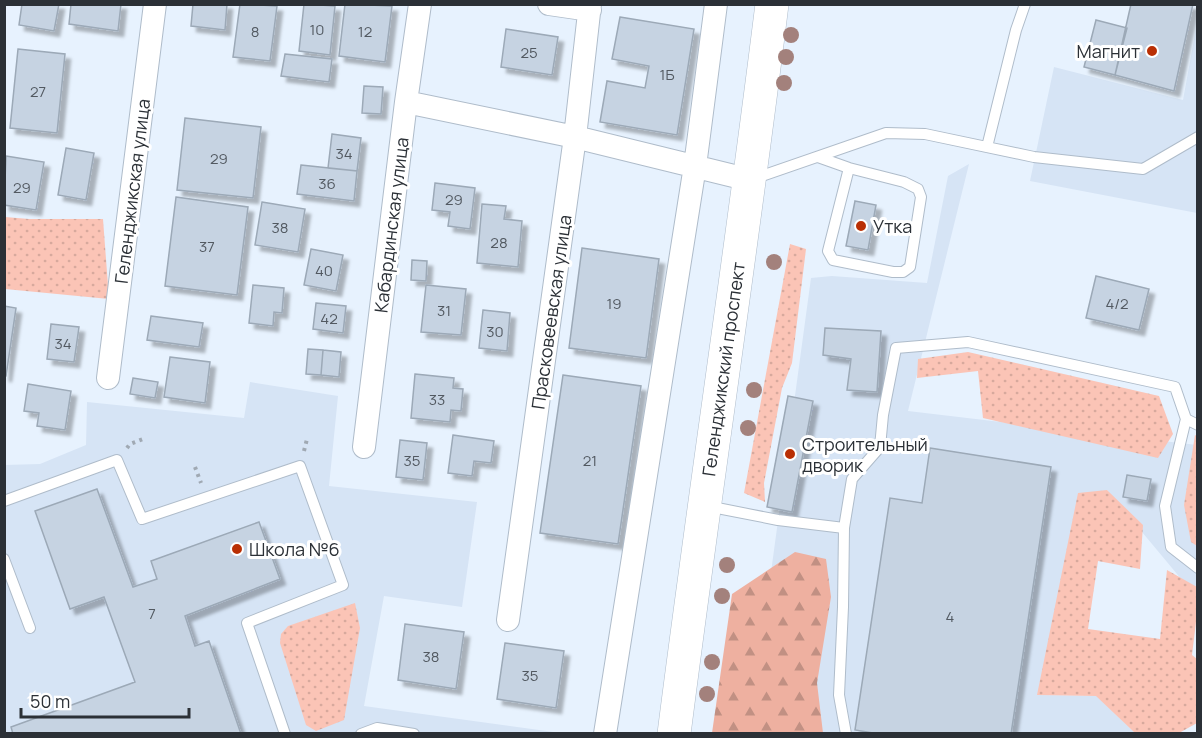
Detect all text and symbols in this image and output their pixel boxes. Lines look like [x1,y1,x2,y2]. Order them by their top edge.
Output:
house number: 10 [310,19,325,40]
house number: 8 [251,21,259,42]
house number: 12 [358,21,372,42]
place label: Магнит [1077,39,1140,63]
house number: 25 [520,42,538,63]
marker: Магнит [1145,44,1159,58]
house number: 1Б [660,64,674,85]
house number: 27 [30,81,46,102]
street label: Геленджикская улица [109,97,155,285]
street label: Кабардинская улица [368,136,414,314]
house number: 34 [335,143,353,164]
house number: 29 [210,148,228,169]
house number: 36 [318,173,336,194]
house number: 29 [13,177,31,198]
house number: 29 [445,189,463,210]
street label: Прасковеевская улица [525,213,577,411]
place label: Утка [873,214,912,238]
house number: 38 [271,217,289,238]
marker: Утка [854,219,868,233]
house number: 28 [490,232,508,253]
house number: 37 [199,236,215,257]
house number: 40 [315,260,333,281]
street label: Геленджикский проспект [696,260,750,478]
house number: 19 [606,293,622,314]
house number: 4/2 [1105,293,1129,314]
house number: 31 [437,300,451,321]
house number: 42 [320,308,338,329]
house number: 30 [486,321,504,342]
house number: 34 [54,333,72,354]
house number: 33 [429,389,445,410]
place label: Строительный дворик [802,432,928,477]
marker: Строительный дворик [783,447,797,461]
house number: 35 [404,450,420,471]
house number: 21 [583,450,597,471]
place label: Школа №6 [249,537,340,561]
marker: Школа №6 [230,542,244,556]
house number: 7 [148,603,156,624]
house number: 4 [946,606,955,627]
house number: 38 [422,646,440,667]
house number: 35 [522,665,538,686]
scale bar [21,681,189,719]
text: 50 m [30,689,70,713]

